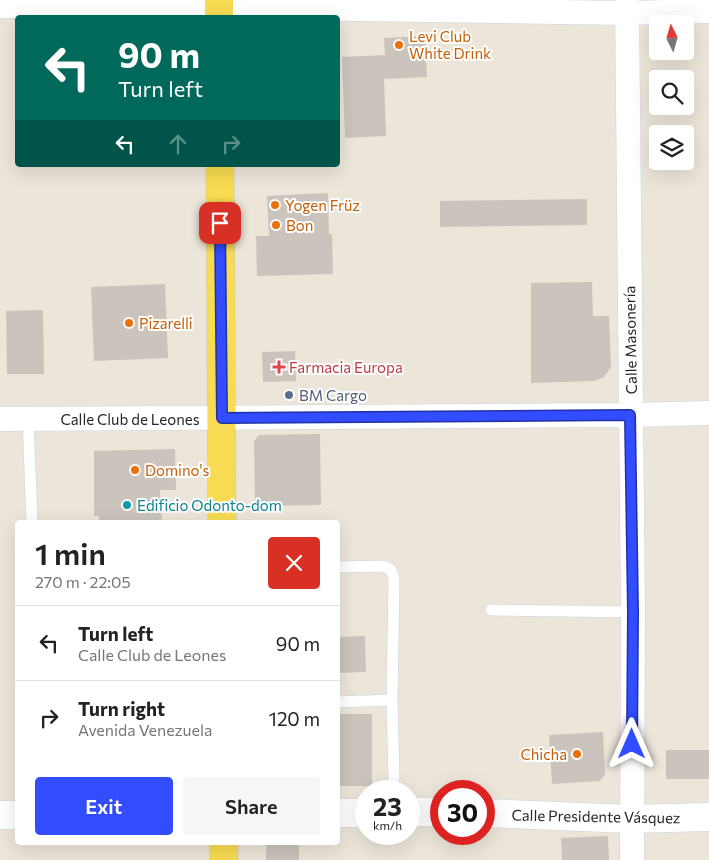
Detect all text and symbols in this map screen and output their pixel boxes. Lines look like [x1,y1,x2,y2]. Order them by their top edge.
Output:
north arrow [649,15,694,60]
map controls [649,15,694,170]
place label: Levi Club White Drink [409,27,491,62]
text: 90 m [118,32,200,75]
icon: left [35,35,100,100]
marker: Levi Club White Drink [393,39,405,51]
button: search [649,70,694,115]
text: Turn left [118,75,203,102]
button: layers [649,125,694,170]
icon: left [111,130,139,158]
icon: ahead [164,130,192,158]
icon: right [217,130,245,158]
place label: Yogen Früz [285,196,360,214]
marker: Yogen Früz [269,199,281,211]
pin [199,202,241,244]
icon: arrive [206,209,234,237]
place label: Bon [286,216,313,234]
marker: Bon [270,219,282,231]
street label: Calle Masonería [620,286,640,394]
place label: Pizarelli [139,314,193,332]
marker: Pizarelli [123,317,135,329]
place label: Farmacia Europa [289,358,403,376]
marker: Farmacia Europa [273,361,285,373]
place label: BM Cargo [299,386,367,404]
marker: BM Cargo [283,389,295,401]
street label: Calle Club de Leones [61,410,200,428]
place label: Domino's [145,461,210,479]
marker: Domino's [129,464,141,476]
place label: Edificio Odonto-dom [137,496,282,514]
marker: Edificio Odonto-dom [121,499,133,511]
text: 1 min [35,534,106,571]
button: close [268,537,320,589]
text: 270 m · 22:05 [35,572,131,591]
text: Turn left [78,622,153,645]
icon: left [35,629,63,657]
text: 90 m [276,632,320,655]
text: Calle Club de Leones [78,645,226,664]
text: Turn right [78,697,165,720]
icon: right [35,704,63,732]
text: 120 m [269,707,320,730]
position arrow [605,717,657,769]
text: Avenida Venezuela [78,720,212,739]
place label: Chicha [520,745,567,763]
marker: Chicha [571,748,583,760]
button: Exit [35,777,173,835]
button: Share [183,777,320,835]
speed limit sign: 30 [430,780,495,845]
text: 23 [373,791,402,821]
street label: Calle Presidente Vásquez [511,806,681,826]
text: km/h [373,818,402,832]

